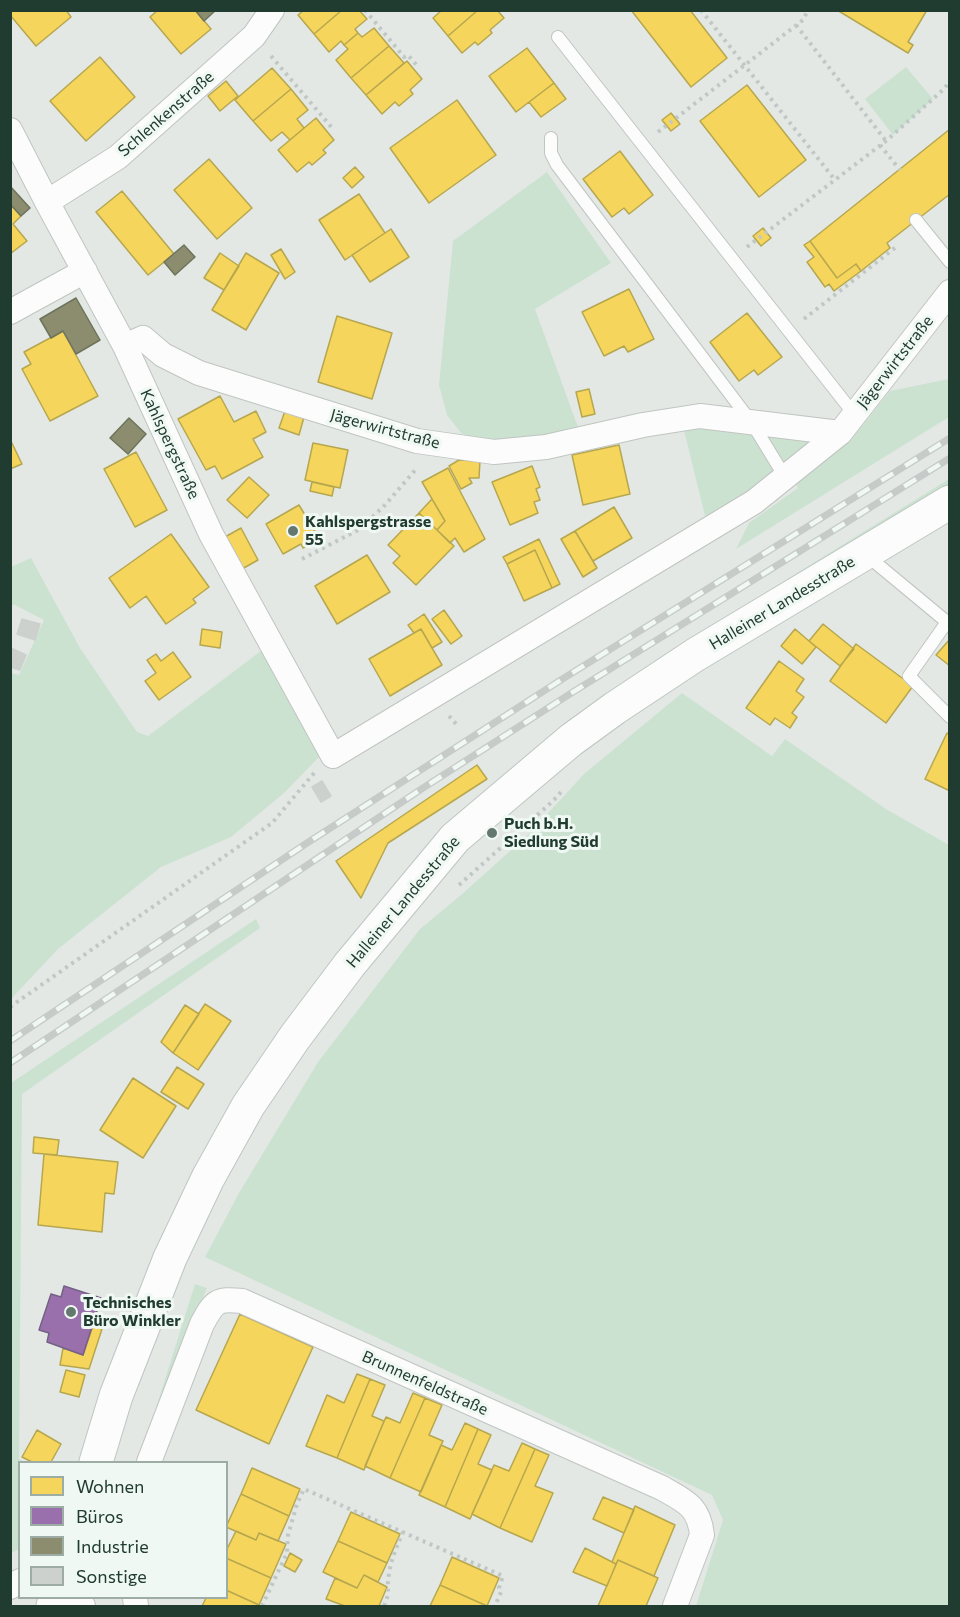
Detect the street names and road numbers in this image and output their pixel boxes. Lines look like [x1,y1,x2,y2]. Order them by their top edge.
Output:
street label: Schlenkenstraße [114,67,218,161]
street label: Jägerwirtstraße [853,312,937,412]
street label: Kahlspergstraße [136,386,204,502]
street label: Jägerwirtstraße [328,405,442,453]
street label: Halleiner Landesstraße [706,552,858,654]
street label: Halleiner Landesstraße [342,832,464,972]
street label: Brunnenfeldstraße [359,1347,491,1419]

